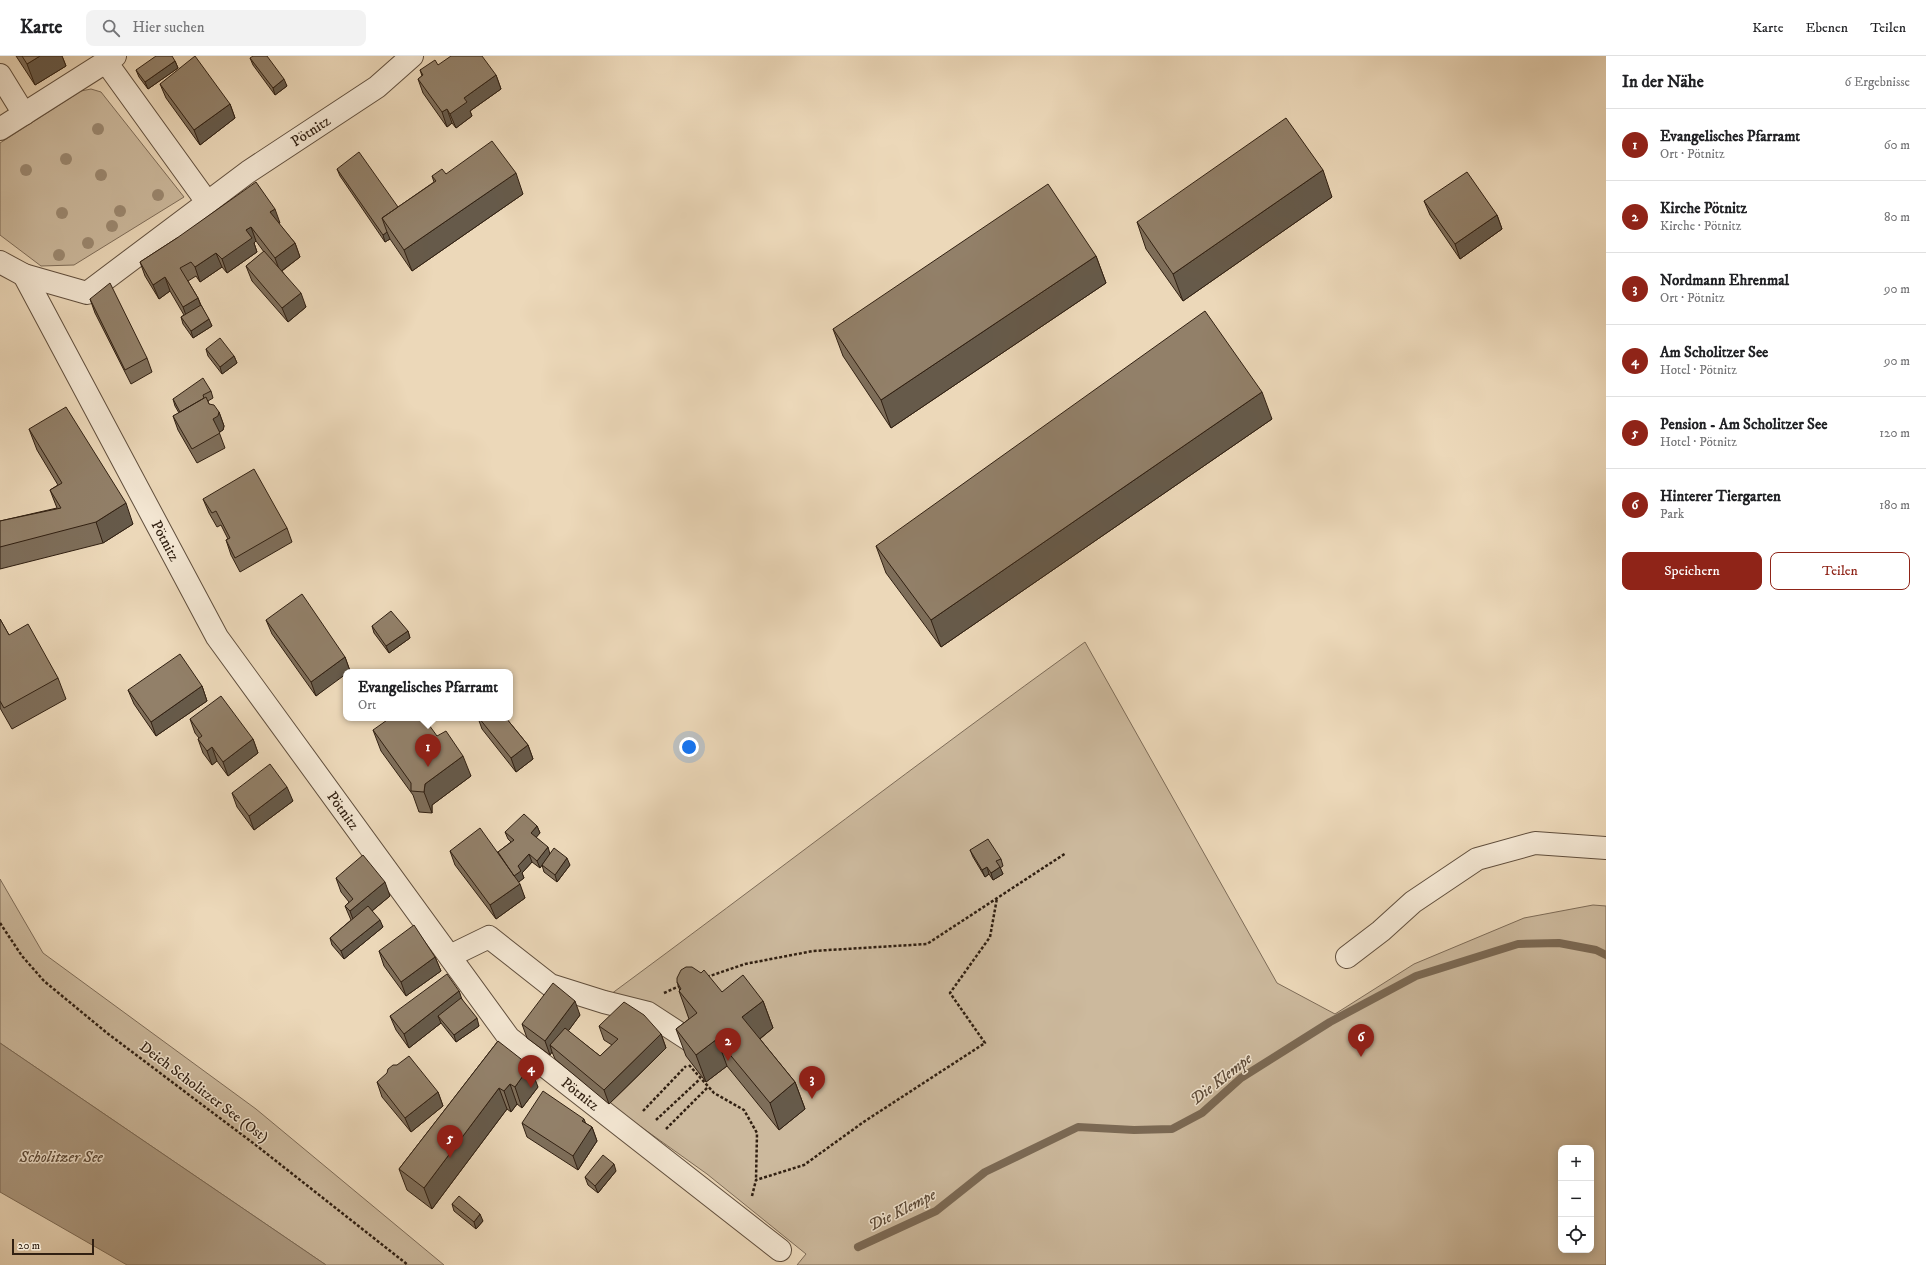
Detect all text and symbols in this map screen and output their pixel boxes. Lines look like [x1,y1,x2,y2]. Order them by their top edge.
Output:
search box [86,10,366,46]
text: Karte [20,16,62,39]
icon: search [100,17,122,39]
text: Hier suchen [132,18,205,37]
text: Karte [1752,19,1783,37]
text: Ebenen [1805,19,1848,37]
text: Teilen [1870,19,1906,37]
text: In der Nähe [1622,71,1704,93]
text: 6 Ergebnisse [1844,74,1910,90]
street label: Pötnitz [287,111,334,151]
text: Evangelisches Pfarramt [1660,127,1800,146]
text: 1 [1633,137,1637,153]
text: 60 m [1884,137,1910,153]
text: Ort · Pötnitz [1660,146,1725,162]
text: Kirche Pötnitz [1660,199,1747,218]
text: 2 [1632,209,1638,225]
text: 80 m [1884,209,1910,225]
text: Kirche · Pötnitz [1660,218,1741,234]
text: Nordmann Ehrenmal [1660,271,1789,290]
text: 3 [1633,281,1637,297]
text: 90 m [1884,281,1910,297]
text: Ort · Pötnitz [1660,290,1725,306]
text: Am Scholitzer See [1660,343,1768,362]
text: 4 [1631,353,1639,369]
text: 90 m [1884,353,1910,369]
text: Hotel · Pötnitz [1660,362,1737,378]
text: Pension - Am Scholitzer See [1660,415,1827,434]
text: 5 [1632,425,1638,441]
text: 120 m [1879,425,1910,441]
text: Hotel · Pötnitz [1660,434,1737,450]
text: Hinterer Tiergarten [1660,487,1781,506]
text: 6 [1632,497,1638,513]
text: 180 m [1879,497,1910,513]
text: Park [1660,506,1684,522]
street label: Pötnitz [147,517,184,565]
button: Speichern [1622,552,1762,590]
button: Teilen [1770,552,1910,590]
popup [343,669,513,721]
text: Evangelisches Pfarramt [358,678,498,697]
text: Ort [358,697,376,713]
pin: 1 [415,734,441,767]
your location [679,737,699,757]
street label: Pötnitz [323,787,364,834]
pin: 6 [1348,1024,1374,1057]
pin: 2 [715,1028,741,1061]
street label: Deich Scholitzer See (Ost) [136,1037,272,1147]
water label: Die Klempe [1186,1048,1256,1109]
pin: 4 [518,1055,544,1088]
pin: 3 [799,1066,825,1099]
street label: Pötnitz [557,1073,604,1115]
pin: 5 [437,1125,463,1158]
map controls [1558,1145,1594,1253]
button: + [1558,1145,1594,1181]
water label: Scholitzer See [18,1147,103,1167]
button: − [1558,1181,1594,1217]
water label: Die Klempe [865,1184,940,1236]
button: locate [1558,1217,1594,1253]
scale bar [12,1237,94,1256]
text: 20 m [18,1239,40,1253]

